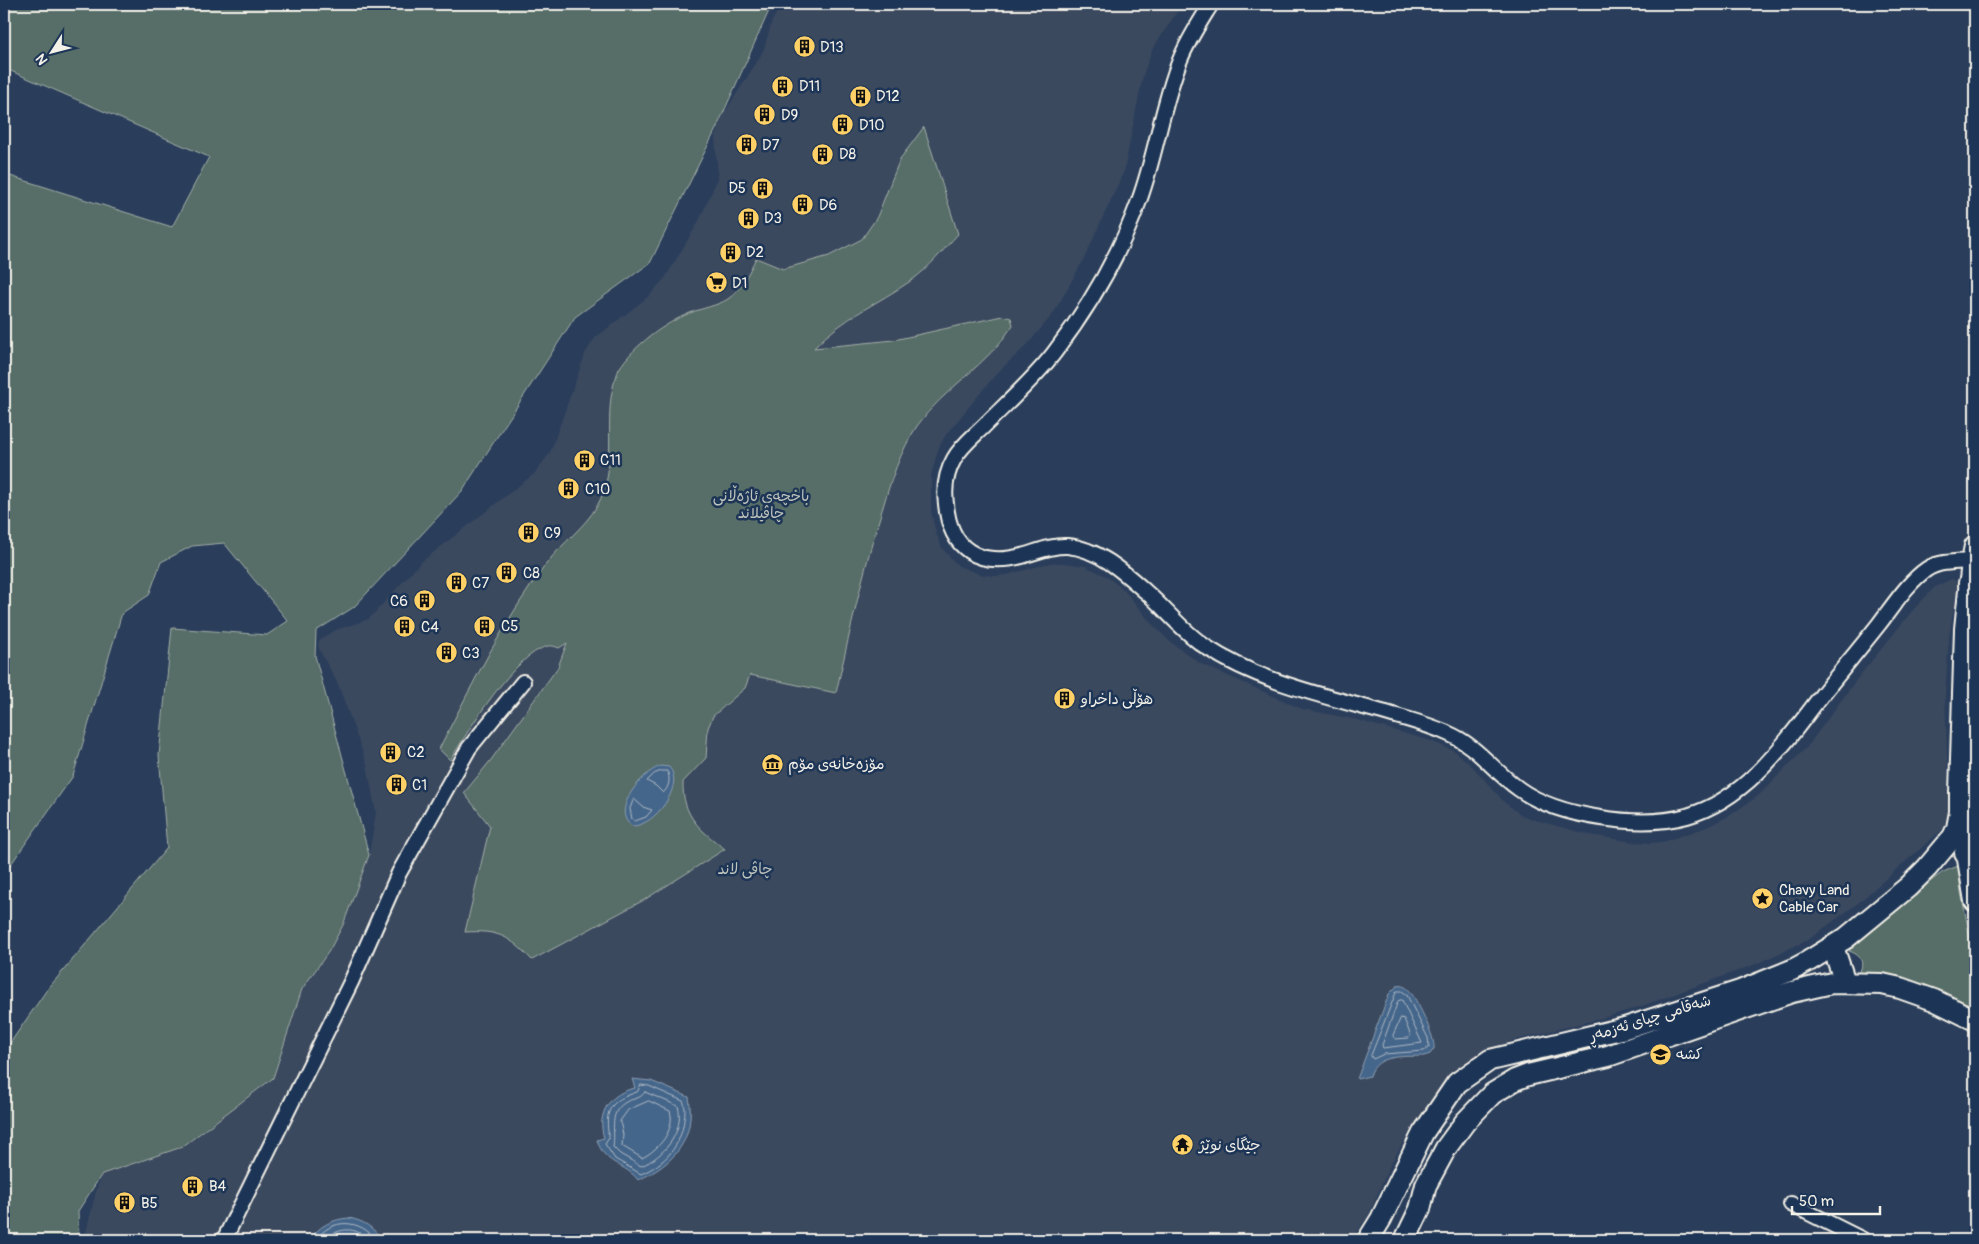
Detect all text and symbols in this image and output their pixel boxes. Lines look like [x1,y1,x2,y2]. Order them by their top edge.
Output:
north arrow [28,28,78,78]
building icon: D13 [792,35,816,59]
place label: D13 [820,38,844,57]
text: N [32,51,52,68]
building icon: D11 [771,74,795,98]
place label: D11 [799,77,820,96]
building icon: D12 [848,84,872,108]
place label: D12 [876,87,900,106]
building icon: D9 [753,103,777,127]
place label: D9 [781,106,798,125]
building icon: D10 [831,113,855,137]
place label: D10 [859,116,885,135]
building icon: D7 [734,133,758,157]
place label: D7 [762,136,779,155]
building icon: D8 [811,142,835,166]
place label: D8 [839,145,856,164]
building icon: D5 [750,176,774,200]
place label: D5 [728,179,746,198]
building icon: D6 [791,193,815,217]
place label: D6 [819,196,837,215]
building icon: D3 [736,206,760,230]
place label: D3 [764,209,782,228]
building icon: D2 [718,240,742,264]
place label: D2 [746,243,764,262]
supermarket icon: D1 [704,271,728,295]
place label: D1 [732,274,747,293]
building icon: C11 [572,448,596,472]
place label: C11 [600,451,621,470]
building icon: C10 [557,477,581,501]
place label: C10 [585,480,610,499]
park label: باخچەی ئاژەڵانی چاڤیلاند [713,485,809,523]
building icon: C9 [516,521,540,545]
place label: C9 [544,524,561,543]
building icon: C8 [495,561,519,585]
place label: C8 [523,564,540,583]
building icon: C7 [444,571,468,595]
place label: C7 [472,574,489,593]
building icon: C6 [412,589,436,613]
place label: C6 [390,592,408,611]
building icon: C5 [473,614,497,638]
building icon: C4 [393,615,417,639]
place label: C5 [501,617,518,636]
place label: C4 [421,618,439,637]
building icon: C3 [434,641,458,665]
place label: C3 [462,644,480,663]
building icon: هۆڵی داخراو [1053,687,1077,711]
place label: هۆڵی داخراو [1080,688,1153,709]
building icon: C2 [379,740,403,764]
place label: C2 [407,743,425,762]
museum icon: مۆزەخانەی مۆم [760,752,784,776]
place label: مۆزەخانەی مۆم [788,755,885,775]
building icon: C1 [384,773,408,797]
place label: C1 [412,776,427,795]
park label: چاڤی لاند [717,860,773,879]
place label: Chavy Land Cable Car [1779,881,1850,917]
place icon: Chavy Land Cable Car [1751,887,1775,911]
street label: شەقامی چیای ئەزمەڕ [1586,991,1714,1049]
school or university icon: كشه [1648,1042,1672,1066]
place label: كشه [1676,1045,1703,1064]
temple icon: جێگای نوێژ [1171,1133,1195,1157]
place label: جێگای نوێژ [1197,1136,1261,1155]
building icon: B4 [181,1174,205,1198]
place label: B4 [209,1177,226,1196]
scale bar [1792,1184,1879,1216]
building icon: B5 [113,1191,137,1215]
text: 50 m [1799,1192,1834,1211]
place label: B5 [141,1194,158,1213]

